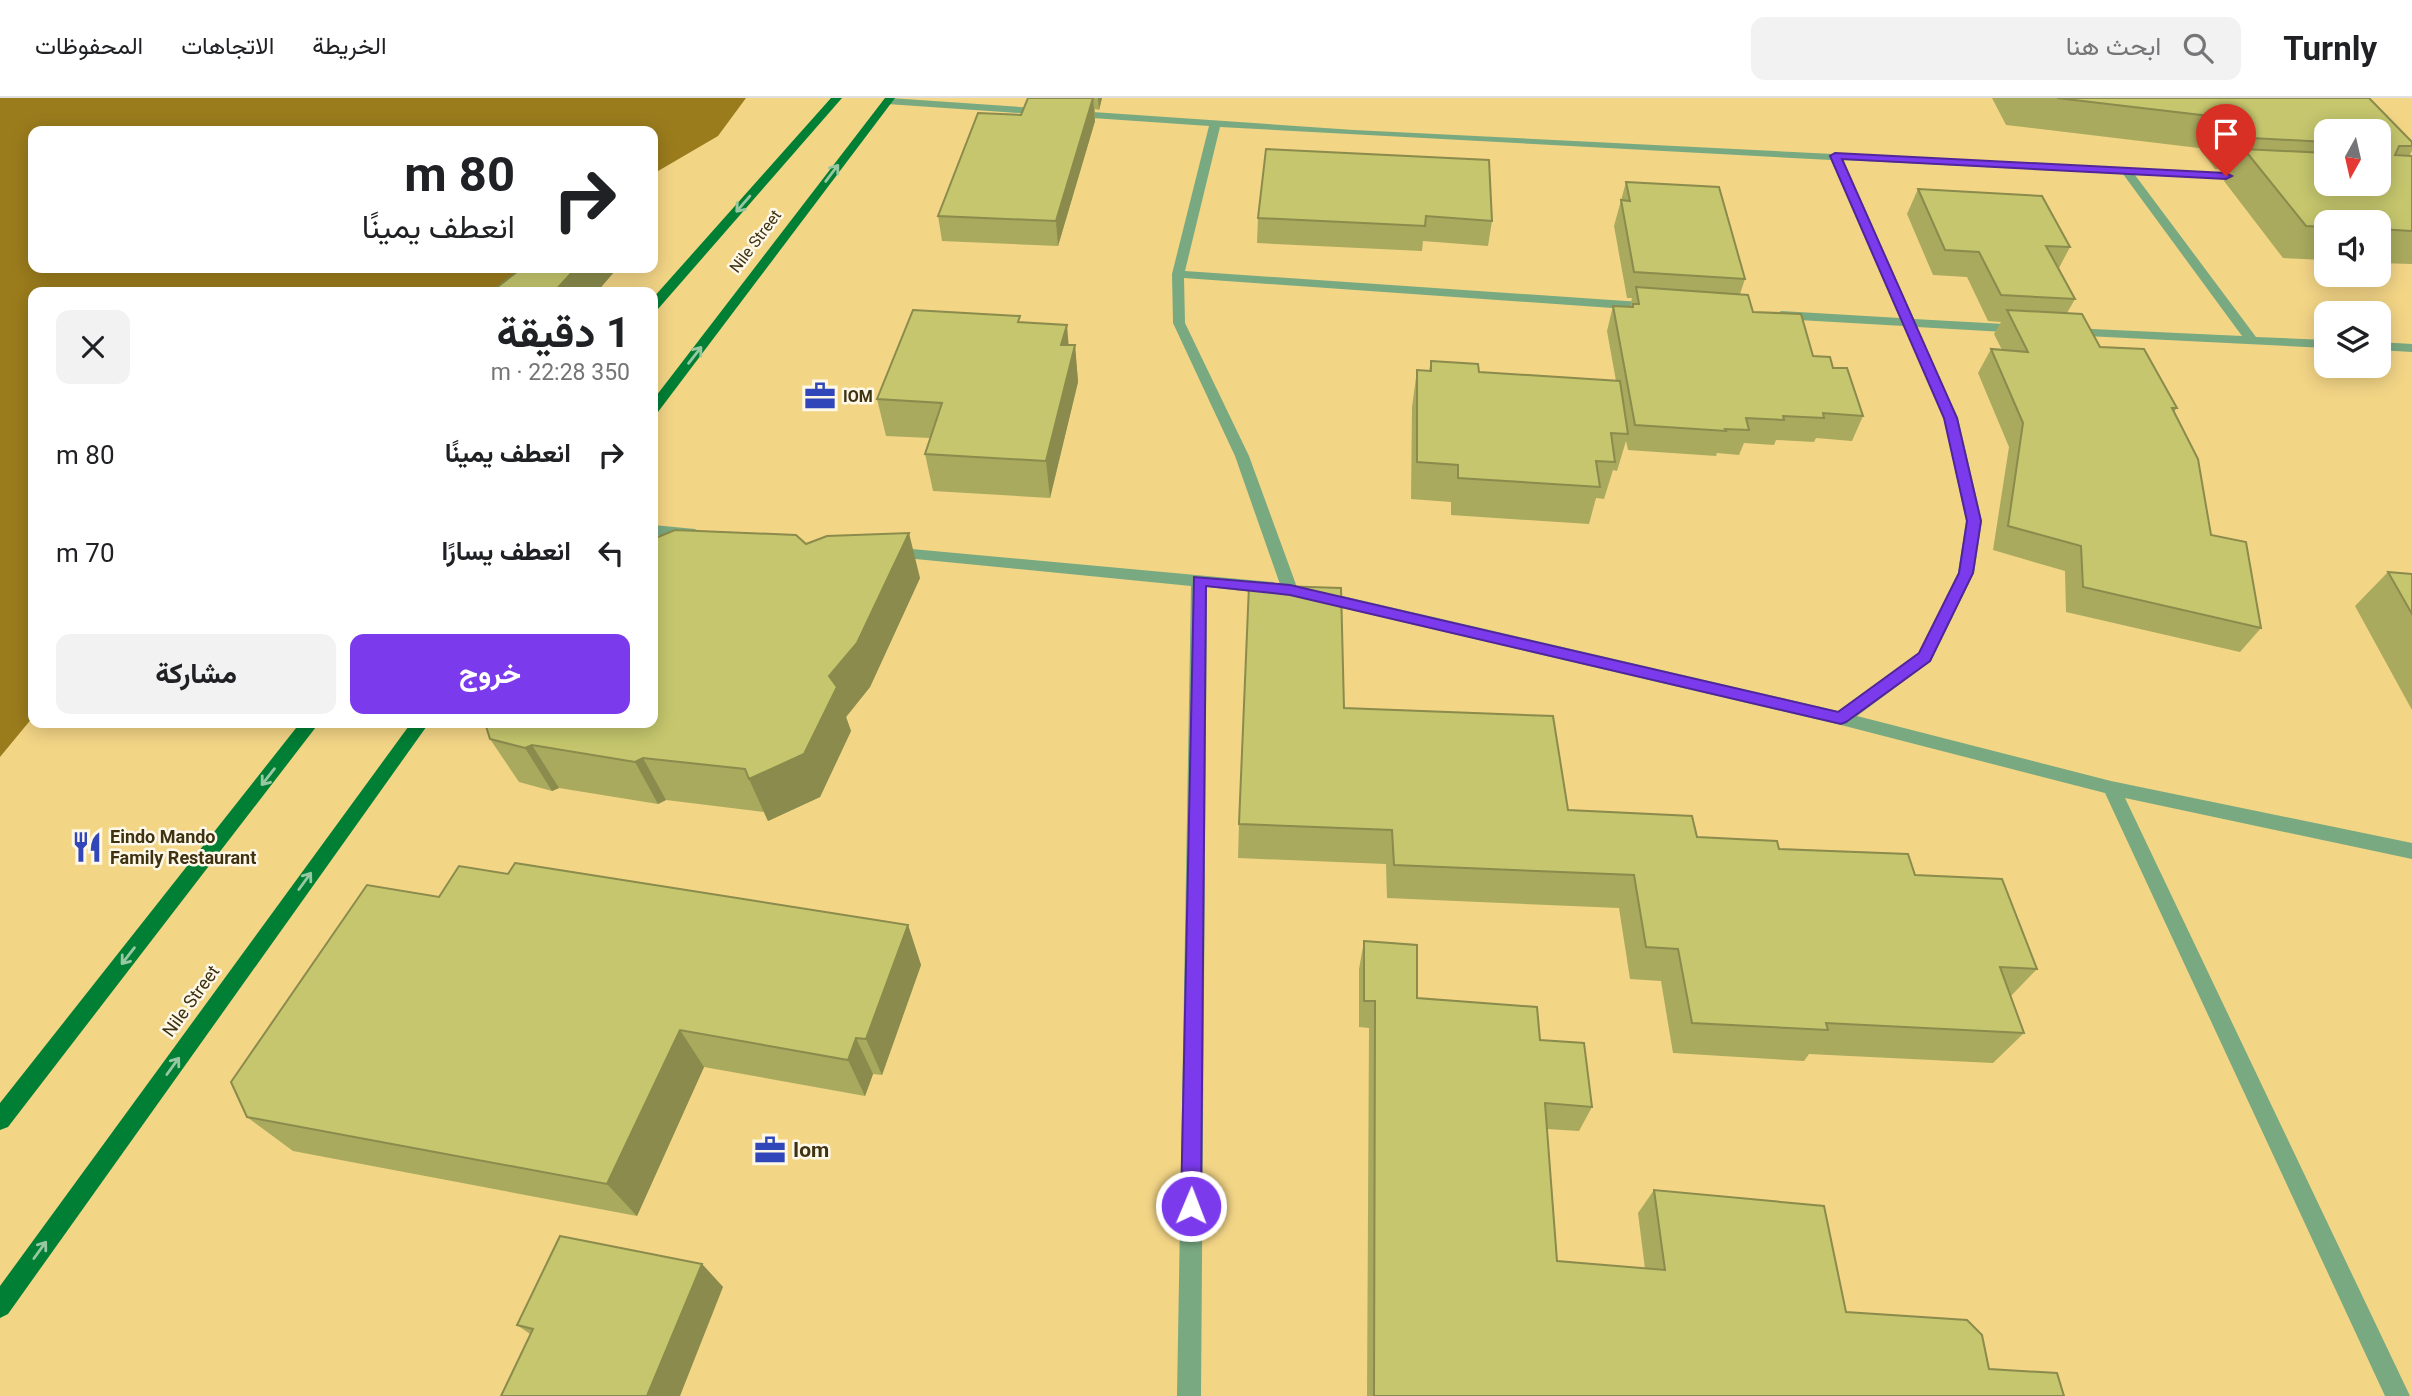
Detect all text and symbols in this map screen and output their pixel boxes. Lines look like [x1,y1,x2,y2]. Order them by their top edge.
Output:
search box [1751,17,2241,80]
icon: search [2179,29,2217,67]
text: Turnly [2283,29,2377,68]
text: ابحث هنا [2066,31,2161,61]
text: المحفوظات [35,32,143,60]
text: الاتجاهات [181,32,274,60]
text: الخريطة [312,32,387,60]
pin [2196,104,2256,176]
icon: arrive [2207,115,2245,153]
north arrow [2314,119,2390,196]
map controls [2314,119,2391,378]
text: 80 m [404,146,515,203]
icon: right [539,154,630,245]
one-way arrow [824,164,839,183]
one-way arrow [735,195,751,213]
street label: Nile Street [726,206,785,277]
text: انعطف يمينًا [362,208,515,246]
button: sound [2314,210,2391,287]
button: layers [2314,301,2391,378]
text: 1 دقيقة [496,308,630,357]
button: close [56,310,130,384]
one-way arrow [687,346,702,364]
text: 350 m · 22:28 [491,359,630,386]
office icon: IOM [803,379,837,413]
place label: IOM [843,387,873,406]
icon: right [592,436,630,474]
text: انعطف يمينًا [445,438,571,468]
text: 80 m [56,440,115,470]
icon: left [592,534,630,572]
text: انعطف يسارًا [441,536,571,566]
text: 70 m [56,538,115,568]
button: مشاركة [56,634,336,714]
button: خروج [350,634,630,714]
one-way arrow [261,767,276,785]
place label: Eindo Mando Family Restaurant [110,826,256,868]
restaurant icon: Eindo Mando Family Restaurant [70,830,104,864]
one-way arrow [298,872,312,891]
one-way arrow [121,946,136,965]
street label: Nile Street [158,961,224,1040]
one-way arrow [165,1057,180,1076]
office icon: Iom [753,1133,787,1167]
place label: Iom [793,1138,829,1162]
position arrow [1154,1169,1228,1243]
one-way arrow [33,1241,47,1260]

